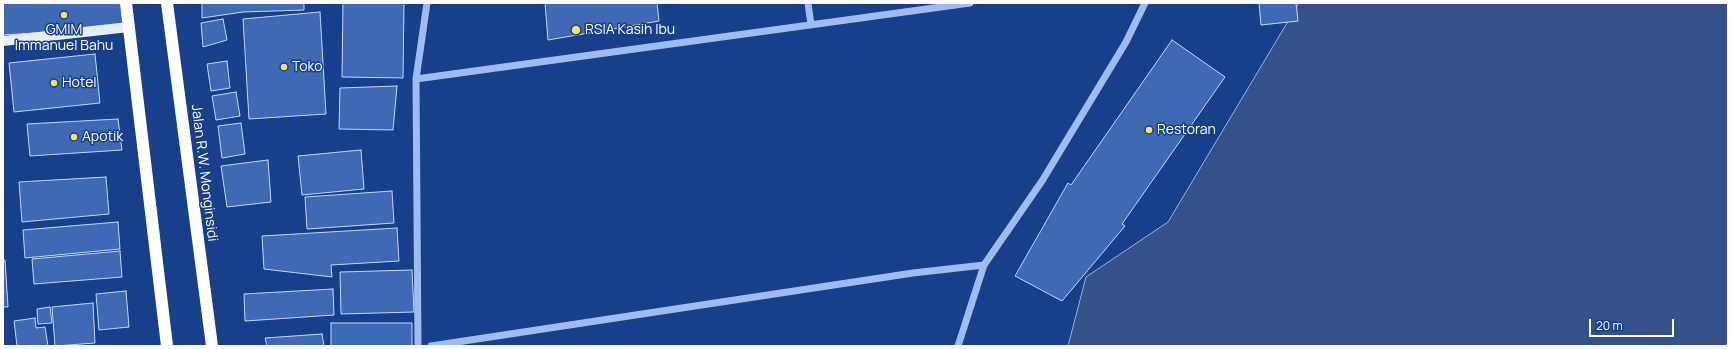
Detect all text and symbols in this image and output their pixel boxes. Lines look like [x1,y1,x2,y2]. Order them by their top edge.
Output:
marker: GMIM Immanuel Bahu [59,10,69,20]
place label: GMIM Immanuel Bahu [15,22,113,54]
place label: RSIA Kasih Ibu [585,22,675,38]
marker: RSIA Kasih Ibu [570,24,582,36]
place label: Toko [292,59,323,75]
marker: Toko [279,62,289,72]
place label: Hotel [62,75,97,91]
marker: Hotel [49,78,59,88]
street label: Jalan R.W. Monginsidi [187,104,221,242]
place label: Restoran [1157,122,1216,138]
marker: Restoran [1144,125,1154,135]
place label: Apotik [82,129,123,145]
marker: Apotik [69,132,79,142]
scale bar [1591,311,1676,337]
text: 20 m [1596,317,1623,334]

